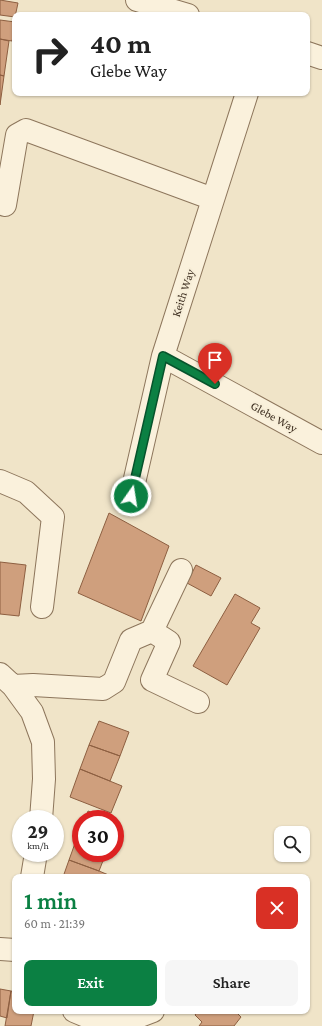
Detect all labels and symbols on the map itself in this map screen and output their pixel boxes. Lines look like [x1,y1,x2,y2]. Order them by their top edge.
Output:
street label: Keith Way [169,267,197,319]
pin [198,343,232,384]
street label: Glebe Way [248,398,300,436]
position arrow [110,475,152,517]
speed limit sign: 30 [72,810,124,862]

